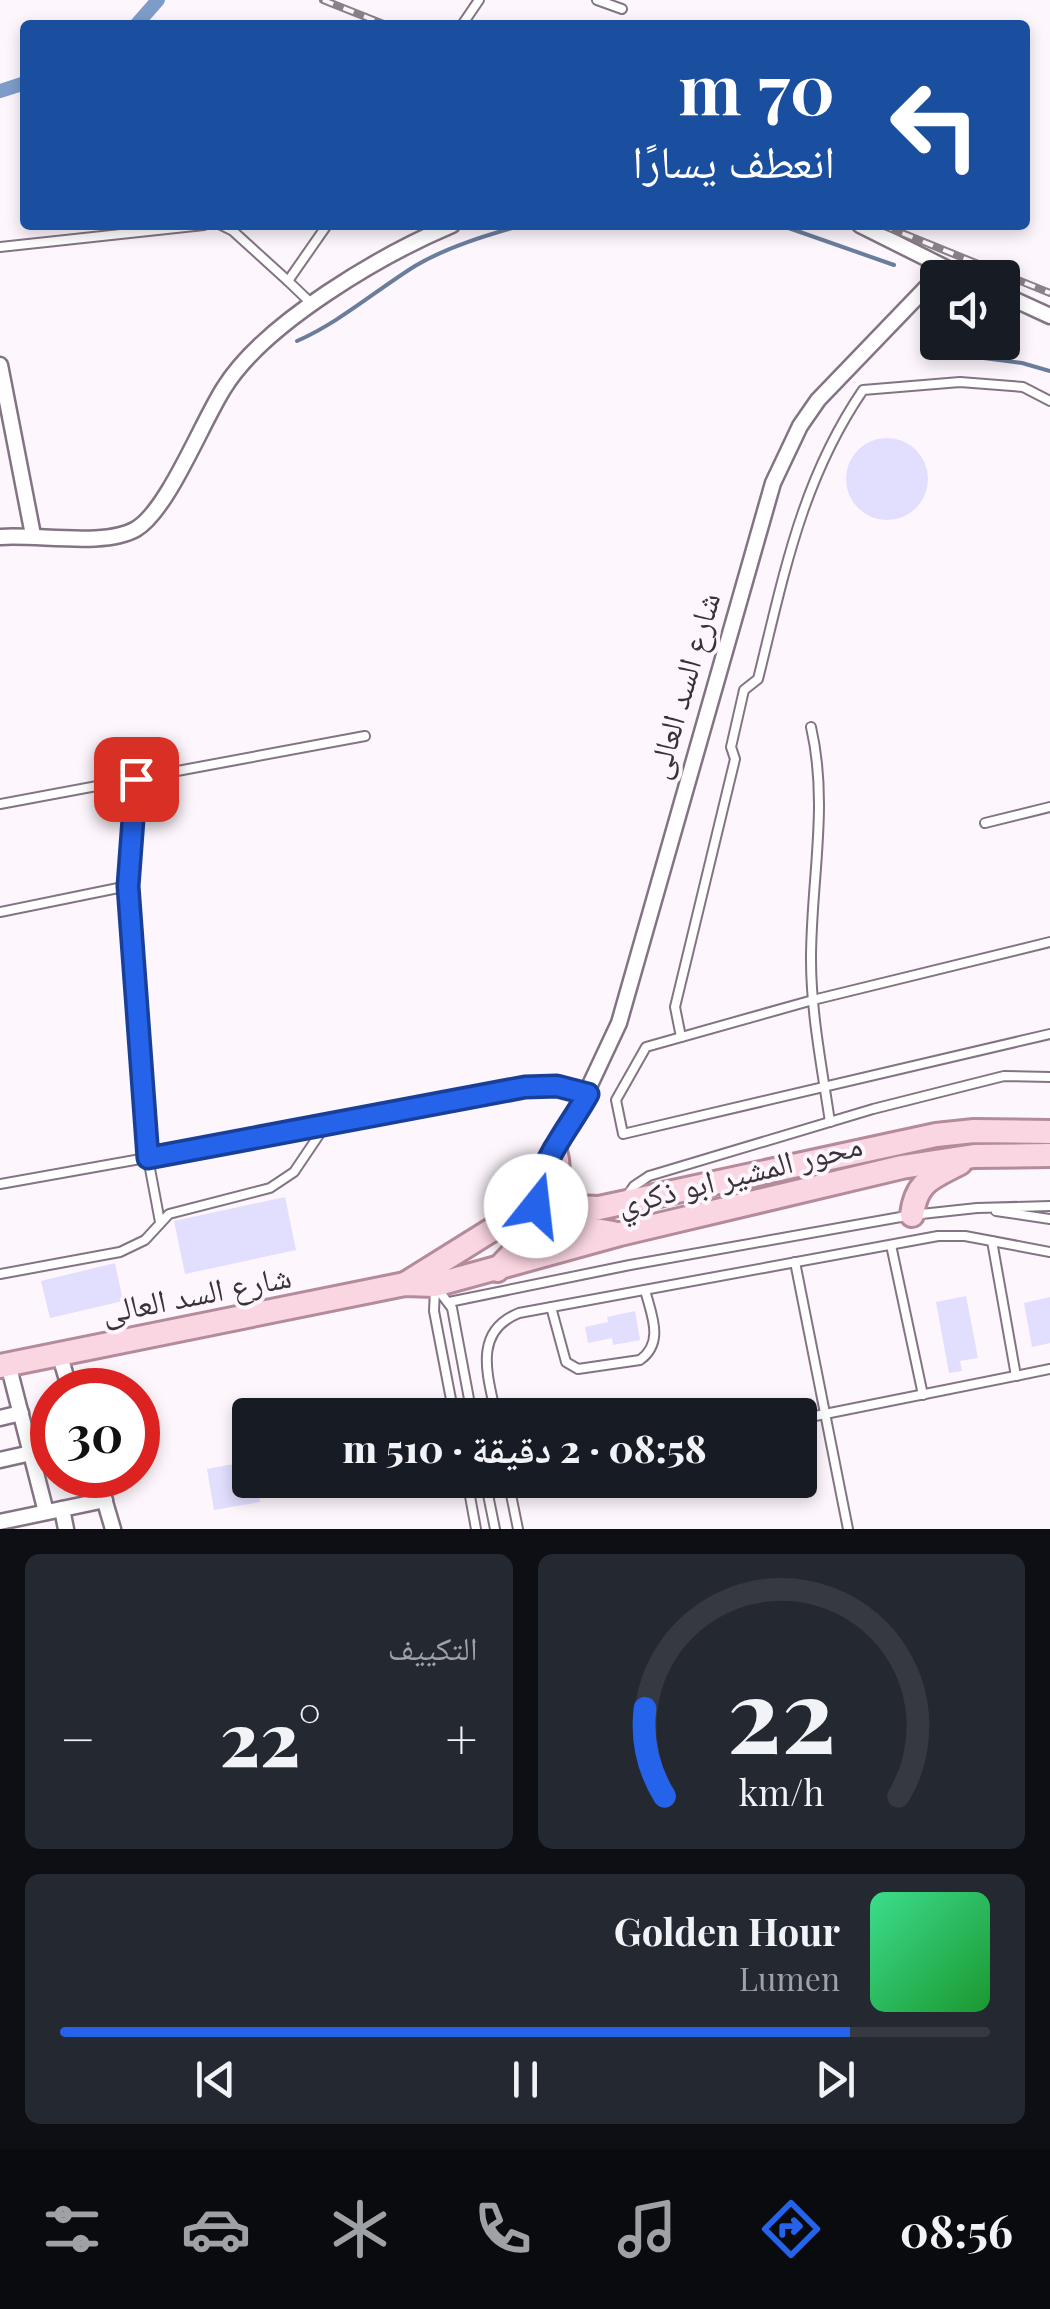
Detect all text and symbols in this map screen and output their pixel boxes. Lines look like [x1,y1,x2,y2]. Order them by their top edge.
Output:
text: 70 m [678,39,835,133]
icon: left [870,60,1000,190]
text: انعطف يسارًا [632,129,835,189]
map controls [920,260,1020,360]
button: sound [920,260,1020,360]
street label: شارع السد العالى [634,587,729,784]
pin [94,737,179,822]
icon: arrive [109,752,164,807]
street label: محور المشير ابو ذكري [612,1121,867,1229]
position arrow [484,1154,588,1258]
street label: شارع السد العالى [98,1253,295,1332]
speed limit sign: 30 [30,1368,160,1498]
text: 08:58 · 2 دقيقة · 510 m [342,1422,707,1473]
text: التكييف [388,1625,478,1668]
text: 22 [727,1641,836,1780]
text: 22° [220,1686,321,1786]
text: − [60,1700,96,1774]
text: + [445,1700,478,1774]
text: km/h [738,1767,824,1815]
text: Golden Hour [614,1905,840,1956]
text: Lumen [739,1956,840,1999]
icon: previous [188,2052,243,2107]
icon: pause [498,2052,553,2107]
icon: next [808,2052,863,2107]
icon: filters [37,2194,107,2264]
icon: car [181,2194,251,2264]
icon: climate [325,2194,395,2264]
icon: phone [468,2194,538,2264]
icon: music [612,2194,682,2264]
icon: directions [756,2194,826,2264]
text: 08:56 [900,2199,1013,2259]

